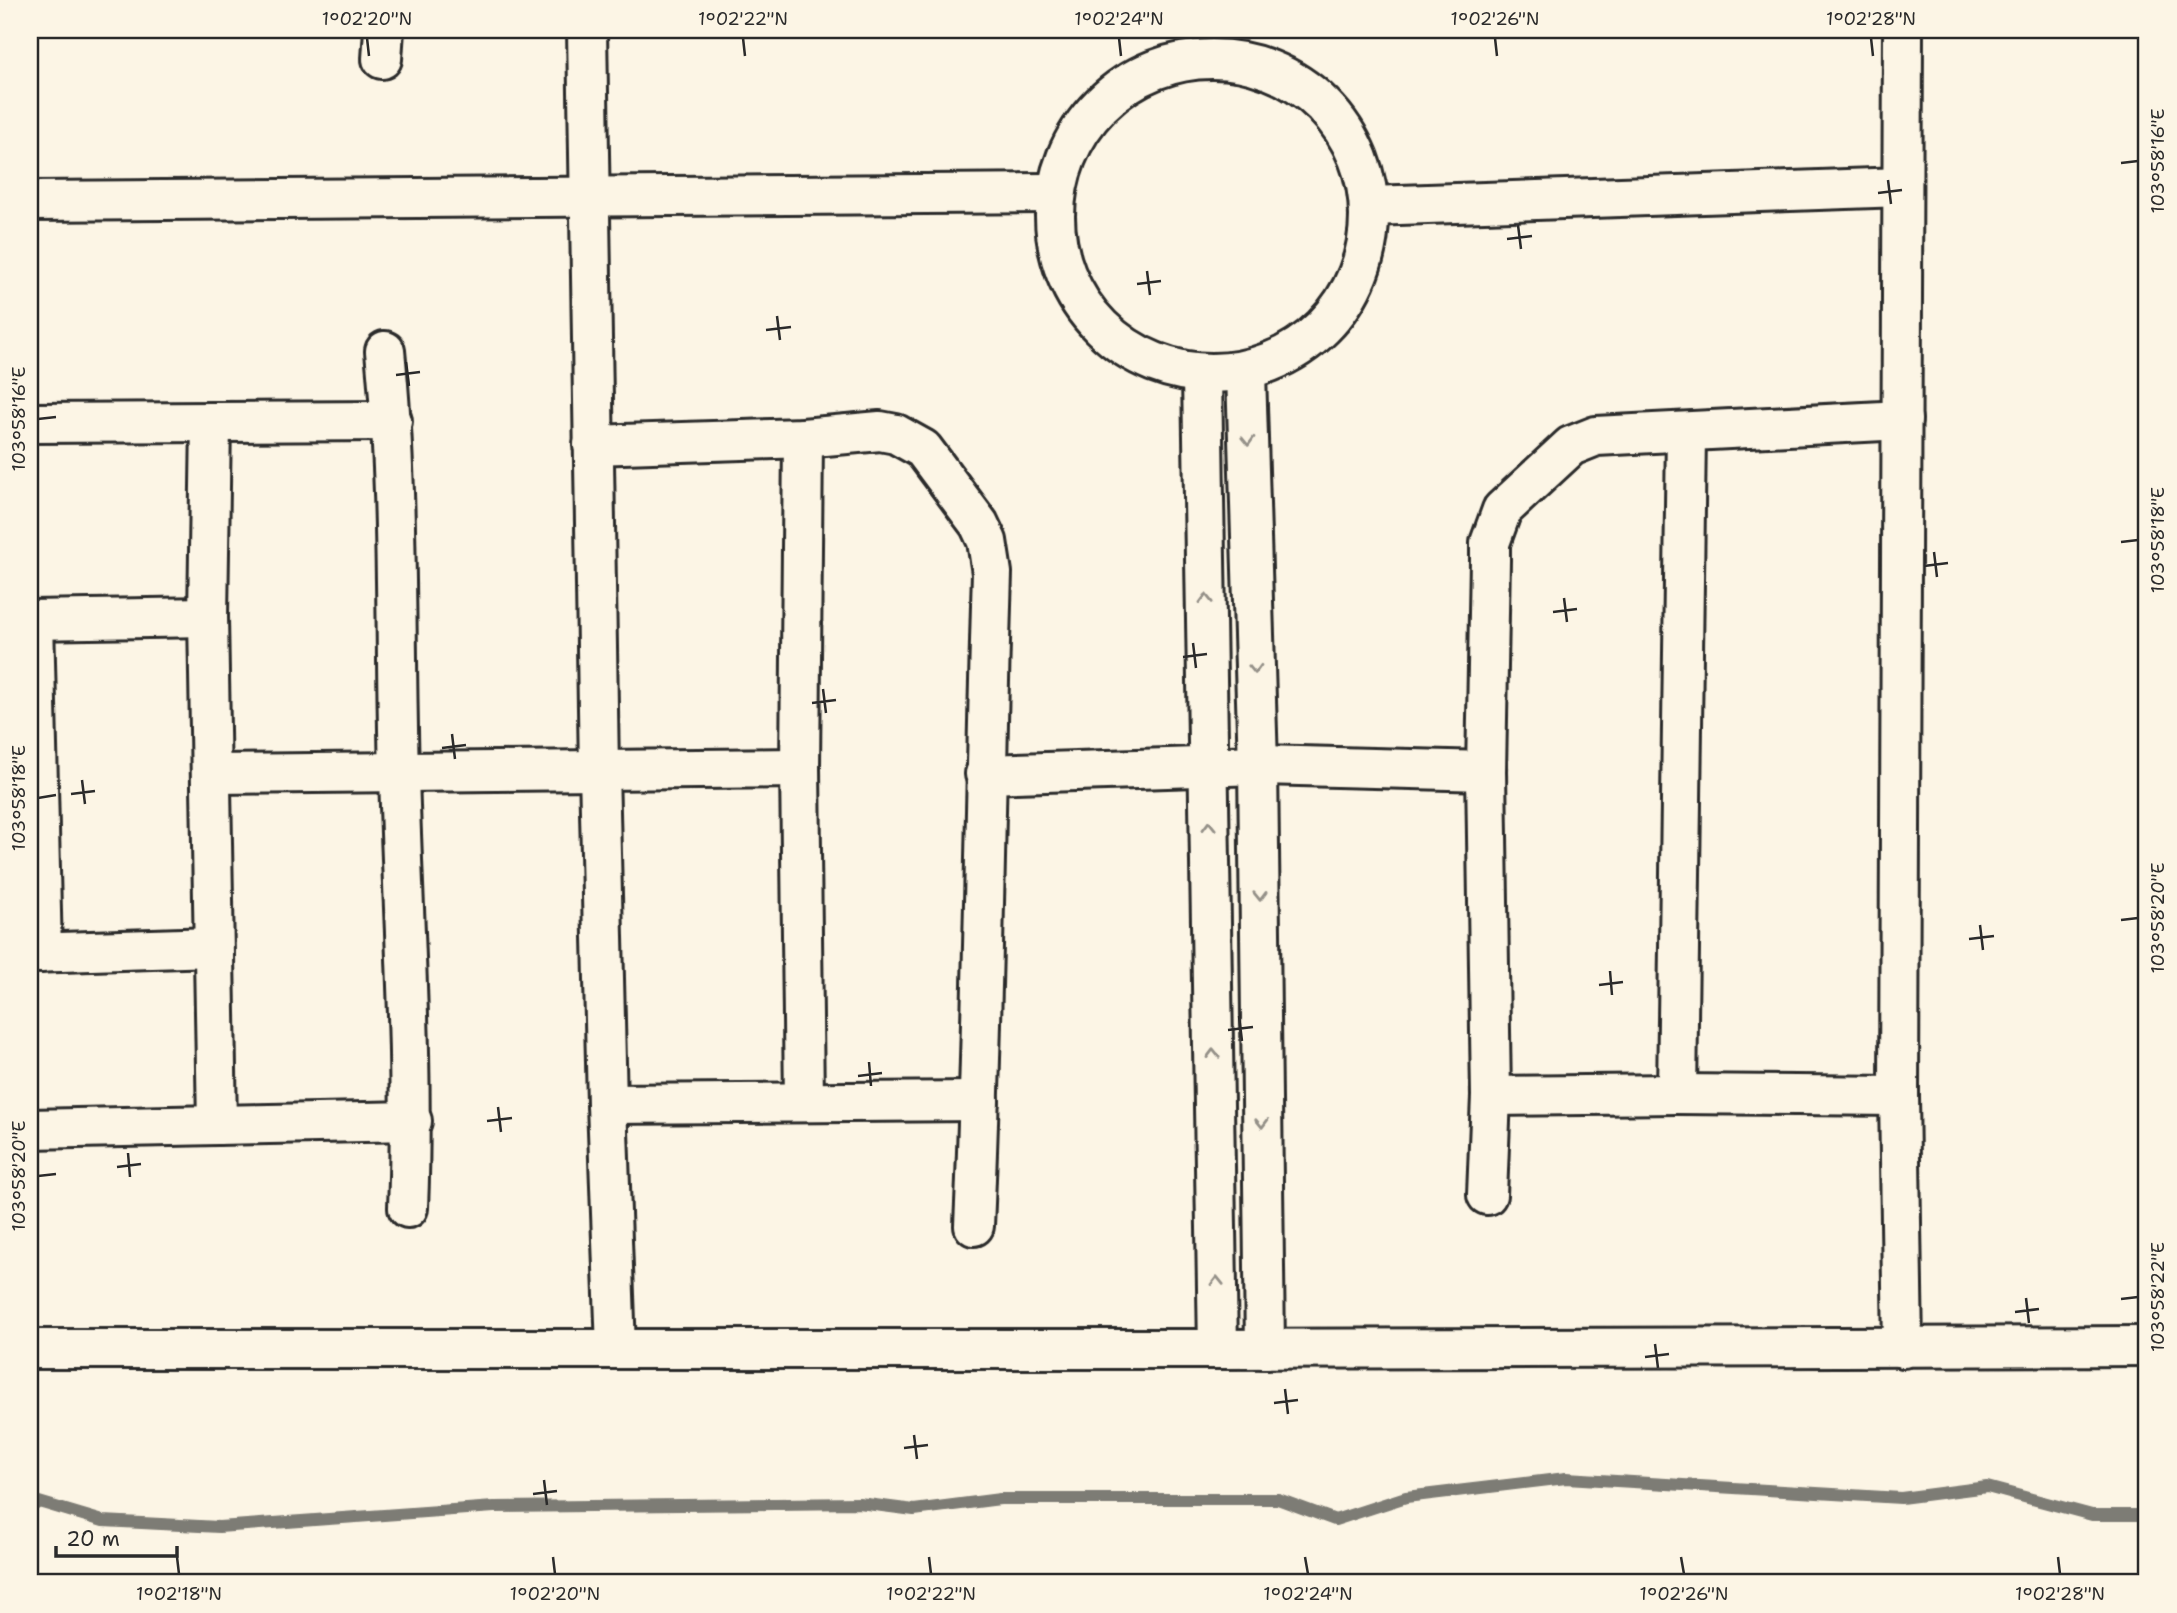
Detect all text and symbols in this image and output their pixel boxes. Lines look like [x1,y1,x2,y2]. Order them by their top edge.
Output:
text: 1°02'20"N [322,7,412,31]
text: 1°02'22"N [698,7,788,31]
text: 1°02'24"N [1074,7,1164,31]
text: 1°02'26"N [1450,7,1540,31]
text: 1°02'28"N [1826,7,1916,31]
text: 103°58'16"E [2146,108,2170,214]
text: 103°58'16"E [7,366,31,472]
one-way arrow [1240,436,1256,447]
text: 103°58'18"E [2146,487,2170,593]
one-way arrow [1198,593,1214,604]
one-way arrow [1248,663,1263,674]
text: 103°58'18"E [7,745,31,851]
one-way arrow [1202,820,1217,831]
text: 103°58'20"E [2146,863,2170,973]
one-way arrow [1252,891,1268,902]
one-way arrow [1205,1048,1221,1058]
one-way arrow [1255,1118,1270,1129]
text: 103°58'20"E [7,1121,31,1231]
text: 103°58'22"E [2146,1242,2170,1352]
one-way arrow [1209,1275,1224,1286]
scale bar [56,1515,177,1559]
text: 20 m [66,1525,120,1553]
text: 1°02'18"N [136,1582,222,1606]
text: 1°02'20"N [510,1582,600,1606]
text: 1°02'22"N [886,1582,976,1606]
text: 1°02'24"N [1263,1582,1353,1606]
text: 1°02'26"N [1639,1582,1729,1606]
text: 1°02'28"N [2015,1582,2105,1606]

